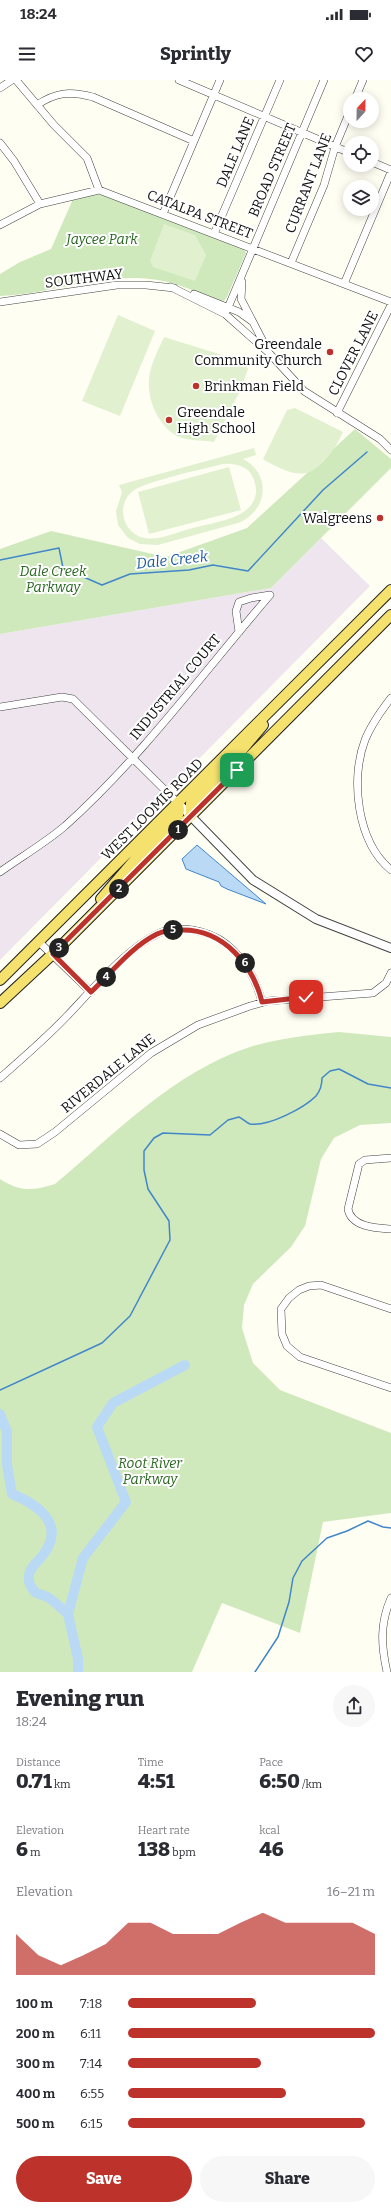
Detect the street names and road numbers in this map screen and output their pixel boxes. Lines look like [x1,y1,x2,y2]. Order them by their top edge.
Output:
street label: DALE LANE [213,114,258,190]
street label: BROAD STREET [245,121,300,220]
street label: CURRANT LANE [282,131,335,236]
street label: CATALPA STREET [145,186,255,242]
street label: SOUTHWAY [44,265,124,292]
street label: CLOVER LANE [325,308,382,398]
street label: INDUSTRIAL COURT [126,631,225,744]
street label: WEST LOOMIS ROAD [98,755,207,864]
street label: RIVERDALE LANE [58,1030,159,1117]

